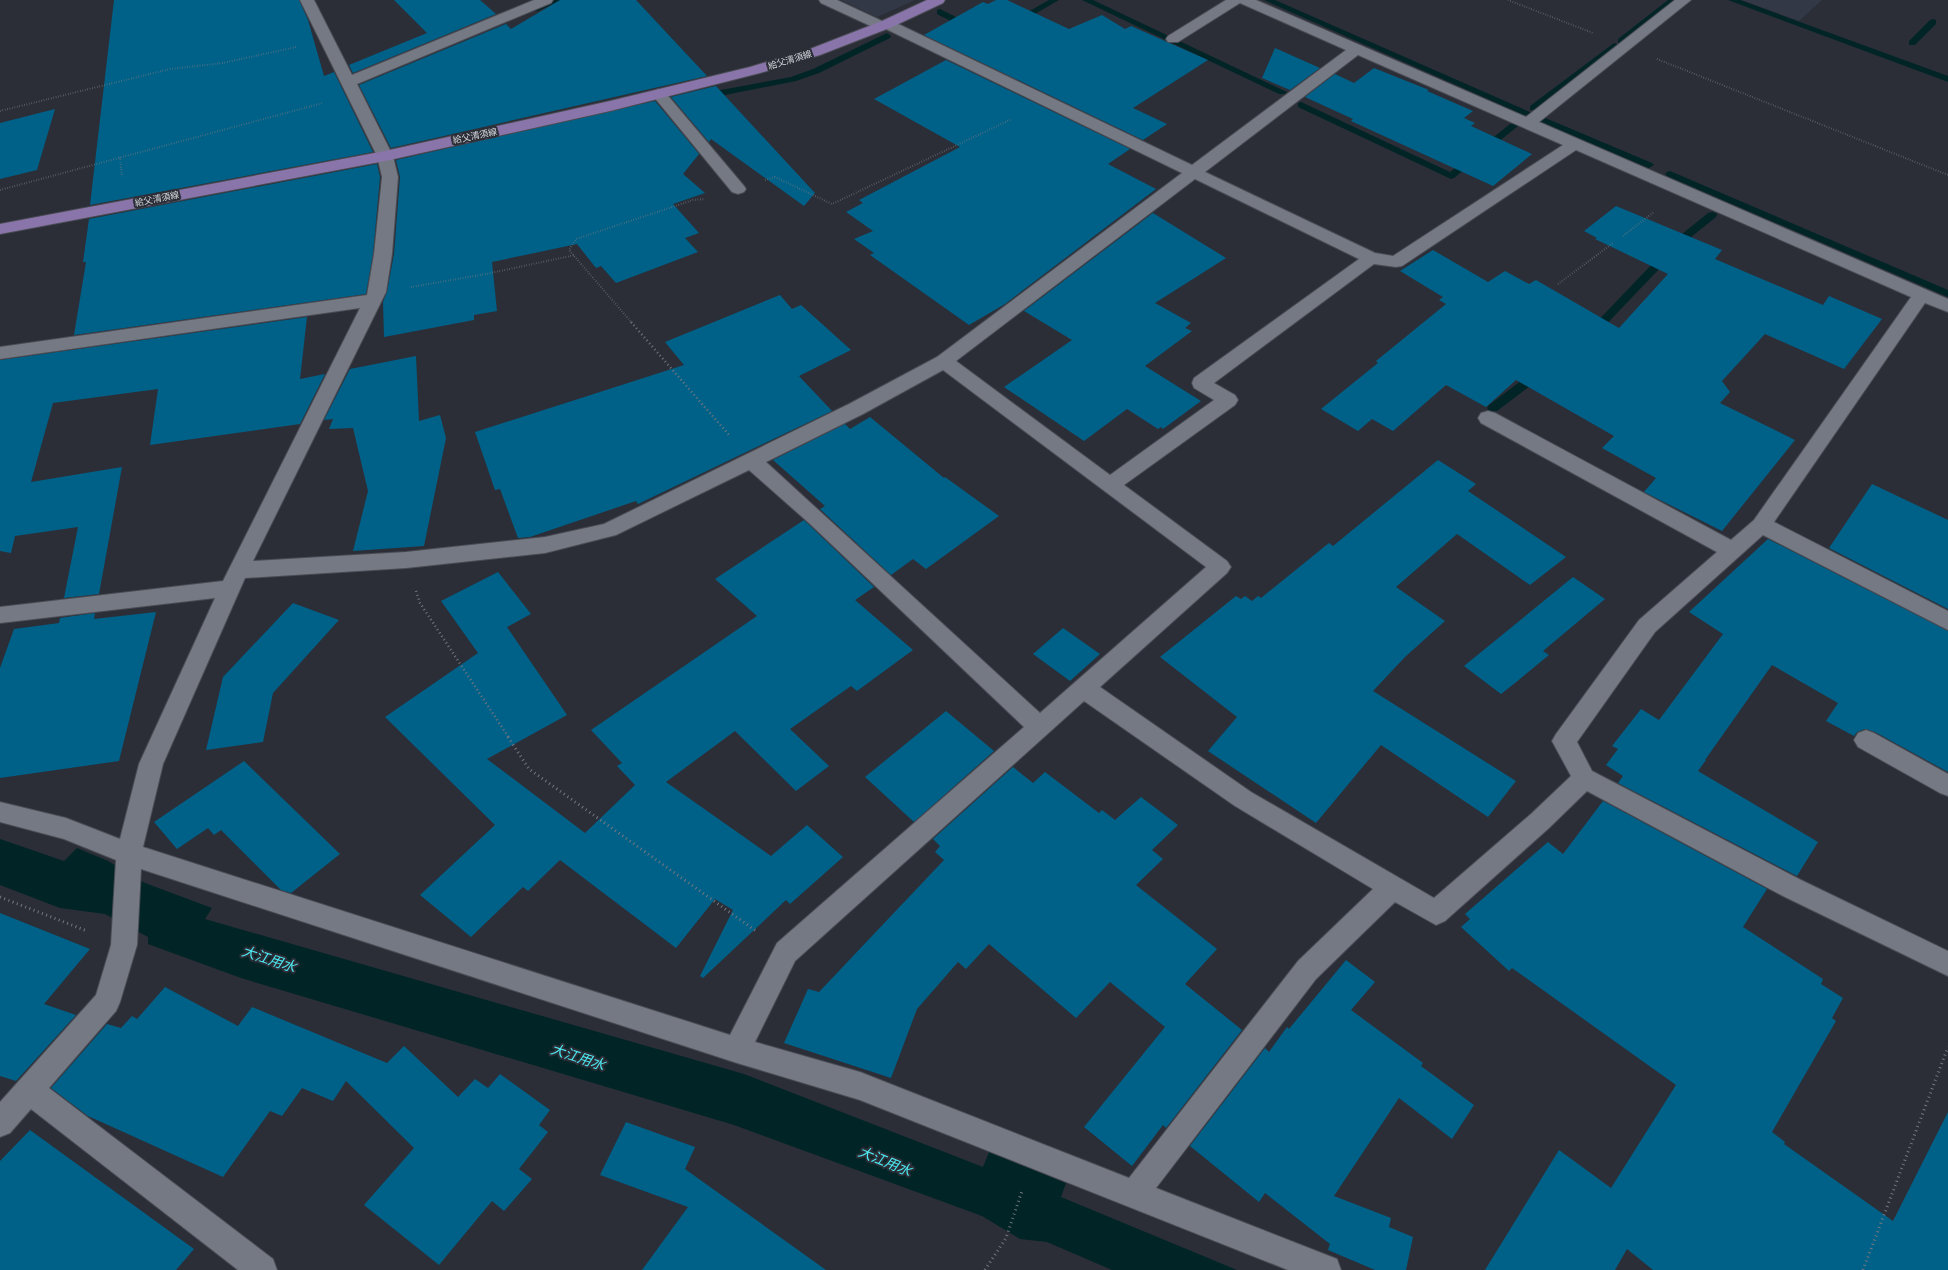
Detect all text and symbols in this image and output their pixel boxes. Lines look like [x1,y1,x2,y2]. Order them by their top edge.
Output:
street label: 給父清須線 [767,47,814,71]
street label: 給父清須線 [452,125,499,146]
street label: 給父清須線 [134,189,181,208]
water label: 大江用水 [240,943,300,977]
water label: 大江用水 [549,1041,609,1075]
water label: 大江用水 [856,1143,916,1181]

